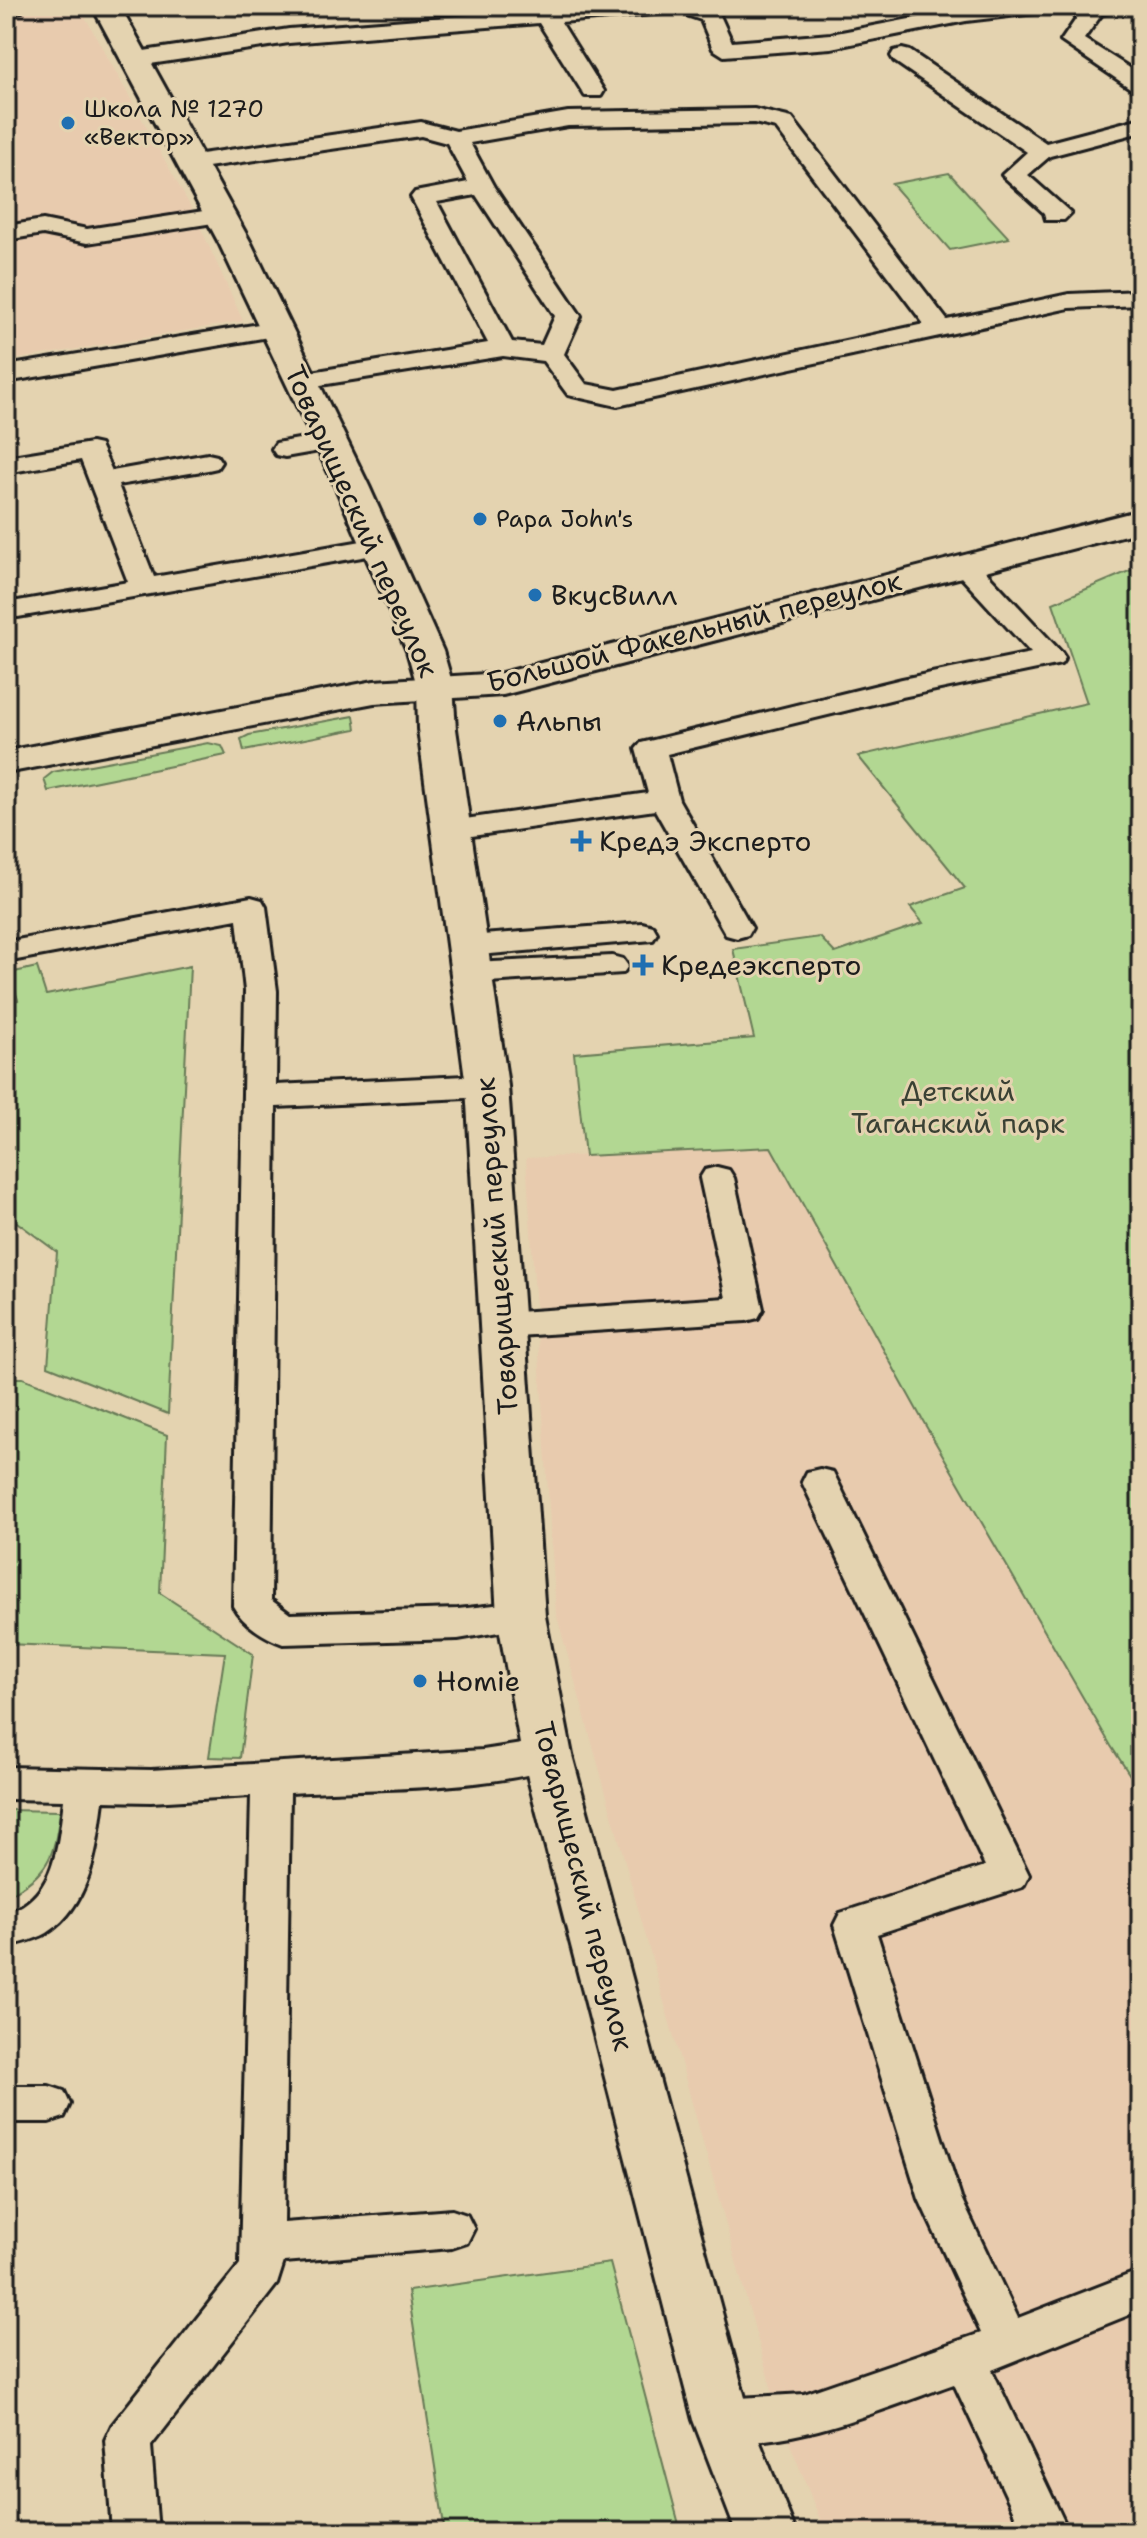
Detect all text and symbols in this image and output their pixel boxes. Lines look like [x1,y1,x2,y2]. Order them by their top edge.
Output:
place label: Школа № 1270 «Вектор» [84,93,264,153]
marker: Школа № 1270 «Вектор» [59,114,77,132]
street label: Товарищеский переулок [276,359,448,683]
place label: Papa John's [496,503,633,535]
marker: Papa John's [471,510,489,528]
street label: Большой Факельный переулок [483,561,905,701]
place label: ВкусВилл [551,576,678,614]
marker: ВкусВилл [526,586,544,604]
place label: Альпы [516,702,602,740]
marker: Альпы [491,712,509,730]
place label: Кредэ Эксперто [599,822,811,860]
marker: Кредэ Эксперто [570,830,592,852]
place label: Кредеэксперто [661,946,862,984]
marker: Кредеэксперто [632,954,654,976]
park label: Детский Таганский парк [851,1072,1065,1142]
street label: Товарищеский переулок [465,1076,527,1416]
place label: Homie [436,1662,520,1700]
marker: Homie [411,1672,429,1690]
street label: Товарищеский переулок [525,1717,643,2055]

